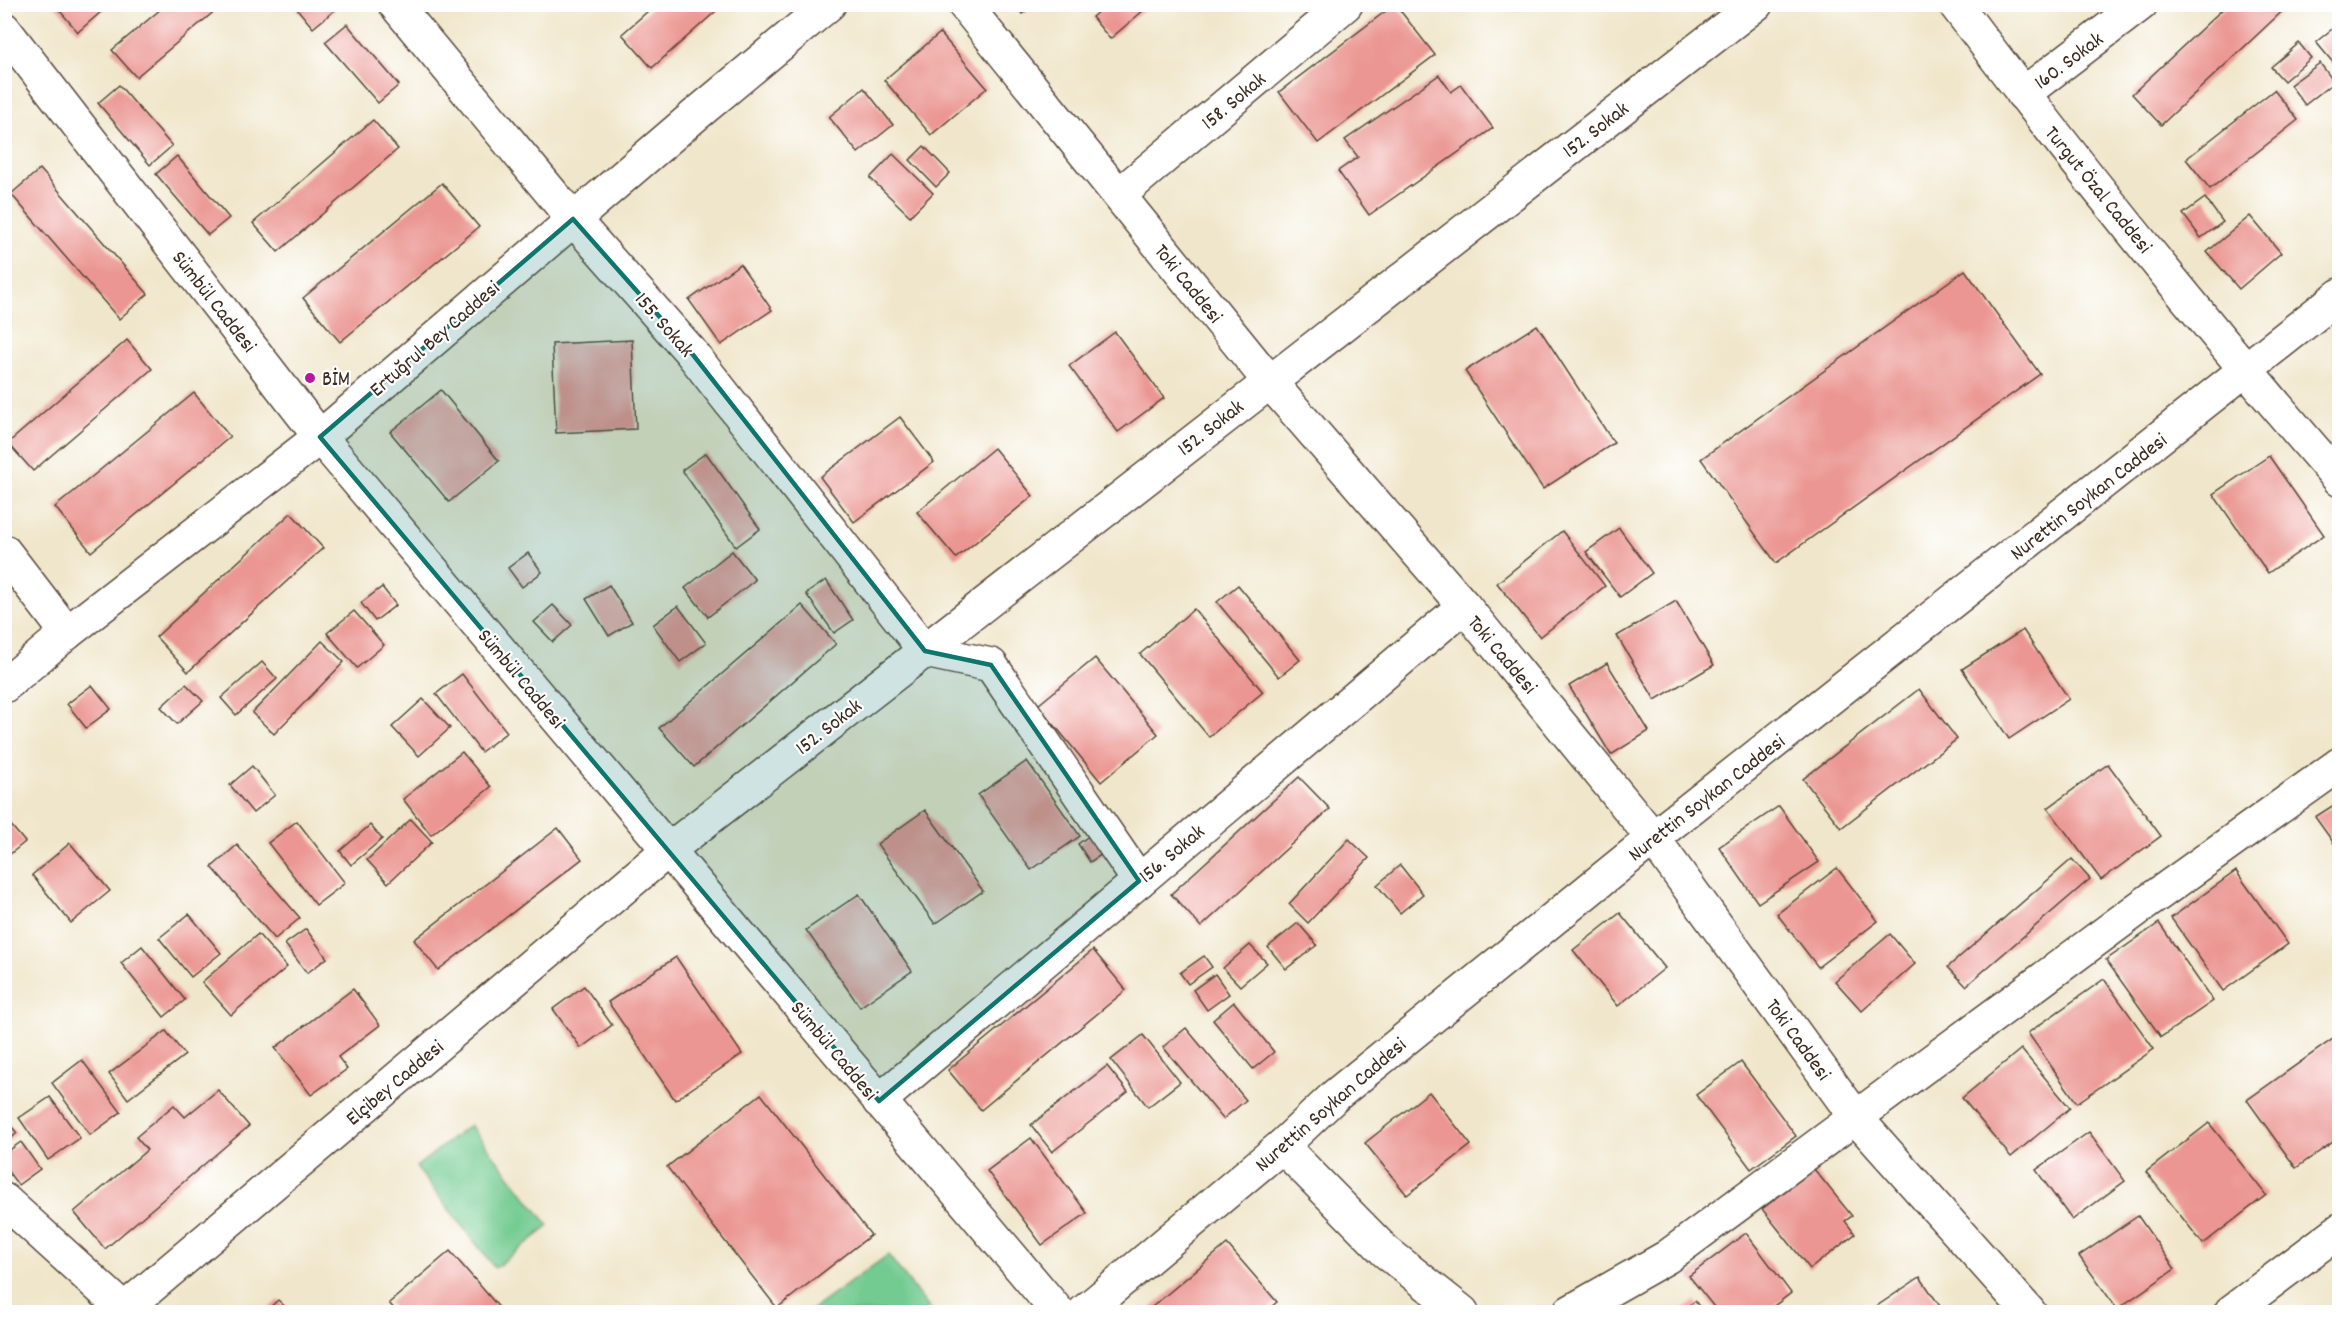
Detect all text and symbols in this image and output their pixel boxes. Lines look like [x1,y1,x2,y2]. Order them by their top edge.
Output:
street label: 160. Sokak [2029,26,2111,99]
street label: 158. Sokak [1196,66,1274,138]
street label: 152. Sokak [1557,96,1637,167]
street label: Turgut Özal Caddesi [2036,120,2158,261]
street label: Toki Caddesi [1145,239,1228,331]
street label: Sümbül Caddesi [163,245,262,360]
street label: Ertuğrul Bey Caddesi [364,275,508,405]
street label: 155. Sokak [626,287,700,365]
place label: BİM [322,366,350,396]
marker: BİM [303,371,317,385]
street label: 152. Sokak [1172,394,1252,465]
street label: Nurettin Soykan Caddesi [2005,427,2175,569]
street label: Toki Caddesi [1459,610,1543,702]
street label: Sümbül Caddesi [469,623,571,737]
street label: 152. Sokak [790,693,870,764]
street label: Nurettin Soykan Caddesi [1623,728,1793,870]
street label: 156. Sokak [1133,819,1213,892]
street label: Toki Caddesi [1757,994,1837,1088]
street label: Sümbül Caddesi [782,995,884,1109]
street label: Nurettin Soykan Caddesi [1250,1032,1414,1181]
street label: Elçibey Caddesi [340,1034,452,1134]

